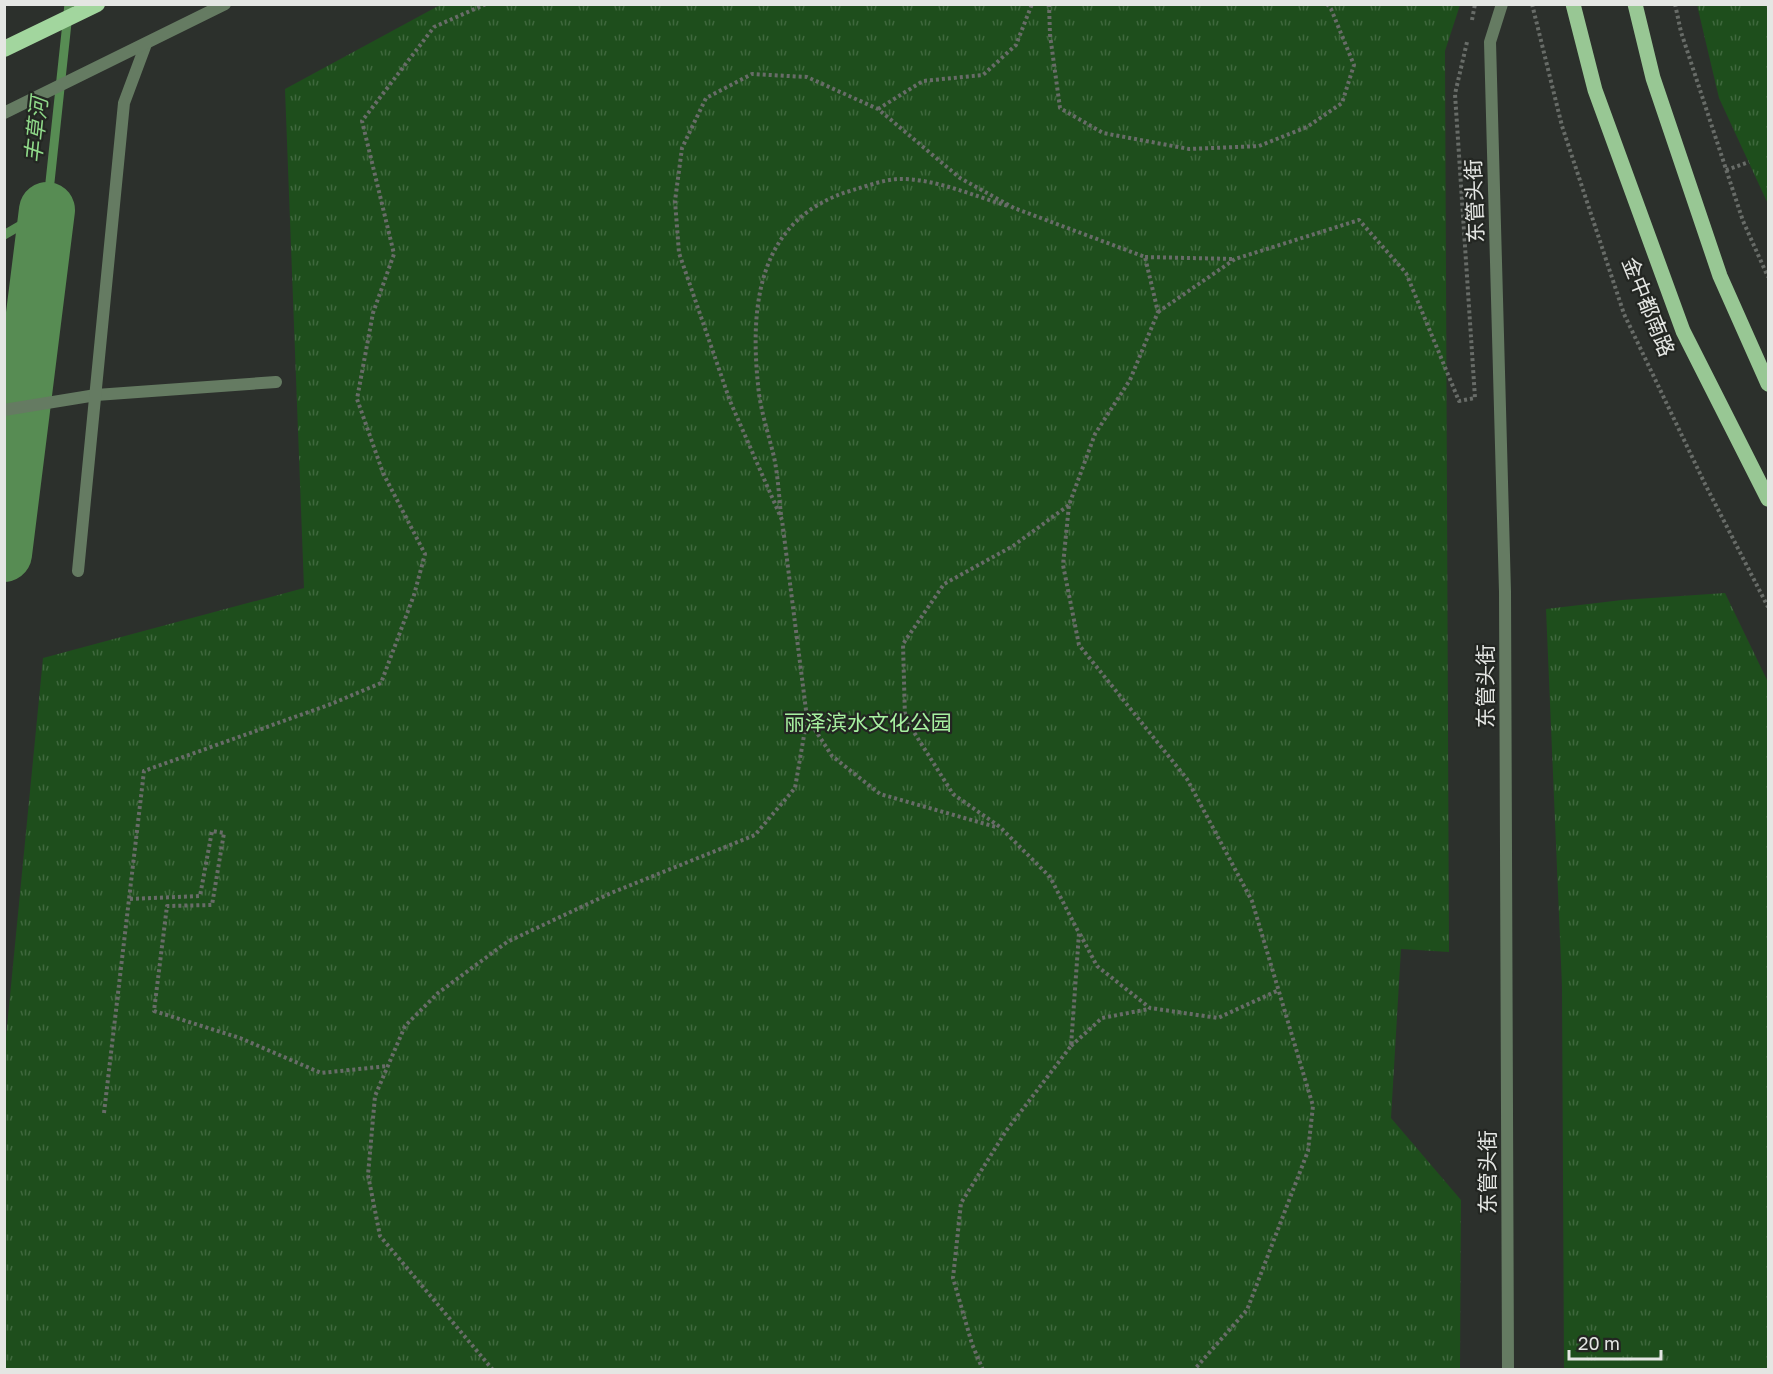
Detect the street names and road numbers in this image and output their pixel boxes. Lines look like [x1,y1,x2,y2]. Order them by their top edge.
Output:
street label: 东管头街 [1460,159,1488,243]
street label: 金中都南路 [1617,253,1681,360]
street label: 东管头街 [1472,644,1498,728]
street label: 东管头街 [1474,1130,1500,1214]

